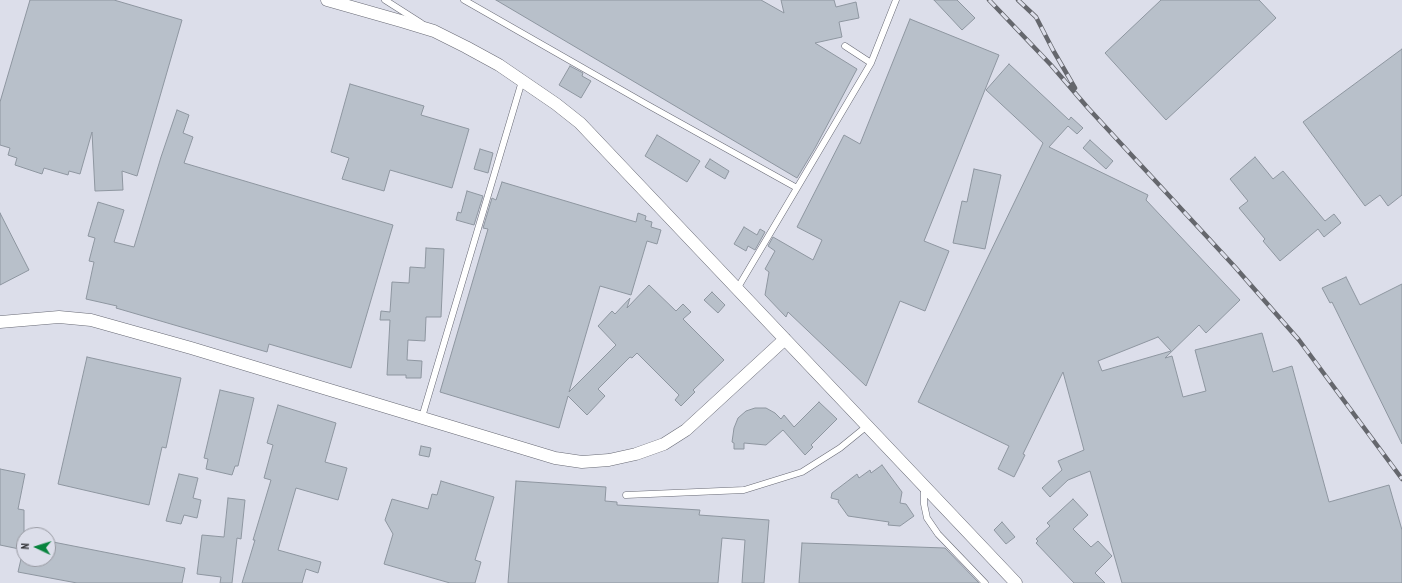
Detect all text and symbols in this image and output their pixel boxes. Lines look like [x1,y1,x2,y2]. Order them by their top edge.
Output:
north arrow [16,527,56,567]
text: N [18,543,32,550]

